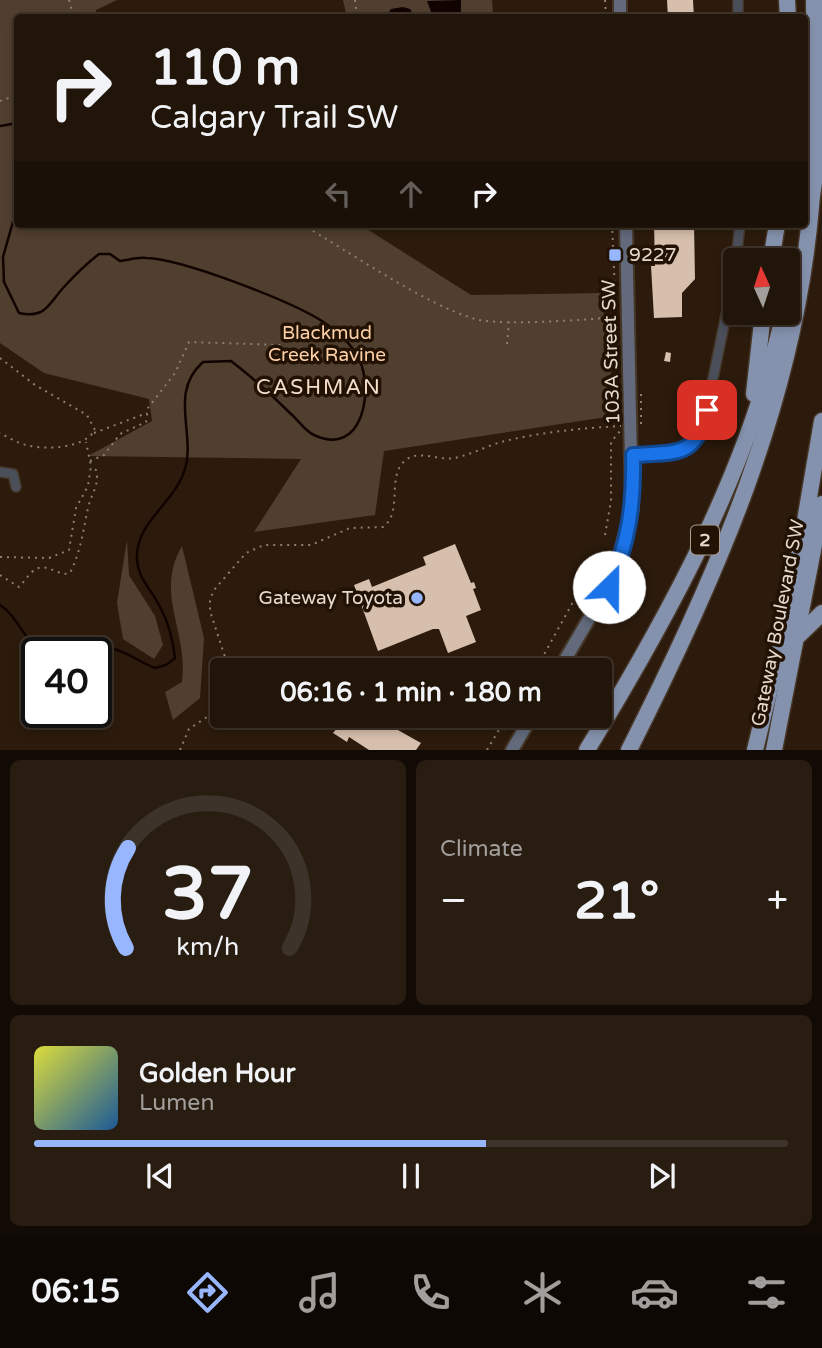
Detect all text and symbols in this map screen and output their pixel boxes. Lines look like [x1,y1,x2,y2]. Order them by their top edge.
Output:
text: 110 m [150,39,300,98]
icon: right [35,42,126,133]
text: Calgary Trail SW [150,99,398,137]
icon: left [319,175,357,213]
icon: ahead [392,175,430,213]
icon: right [465,175,503,213]
place label: 9227 [629,244,677,266]
marker: 9227 [607,247,623,263]
north arrow [723,248,800,326]
map controls [723,248,800,325]
street label: 103A Street SW [597,279,625,425]
park label: Blackmud Creek Ravine [268,322,386,366]
district label: CASHMAN [256,375,382,400]
pin [677,380,737,440]
icon: arrive [688,391,726,429]
street label: Gateway Boulevard SW [747,518,809,728]
road number: 2 [691,526,719,554]
position arrow [572,550,646,624]
place label: Gateway Toyota [259,587,403,609]
marker: Gateway Toyota [409,590,425,606]
speed limit sign: 40 [21,637,112,728]
text: 06:16 · 1 min · 180 m [280,677,542,708]
text: Climate [440,835,523,863]
text: 37 [162,852,254,940]
text: 21° [574,870,659,933]
text: − [440,878,467,924]
text: + [767,878,788,924]
text: km/h [177,932,239,962]
text: Golden Hour [139,1058,296,1089]
text: Lumen [139,1089,214,1117]
icon: previous [141,1157,179,1195]
icon: pause [392,1157,430,1195]
icon: next [643,1157,681,1195]
icon: directions [183,1268,232,1317]
icon: music [295,1268,344,1317]
icon: phone [406,1268,455,1317]
icon: climate [518,1268,567,1317]
icon: car [630,1268,679,1317]
icon: filters [742,1268,791,1317]
text: 06:15 [31,1273,120,1311]

